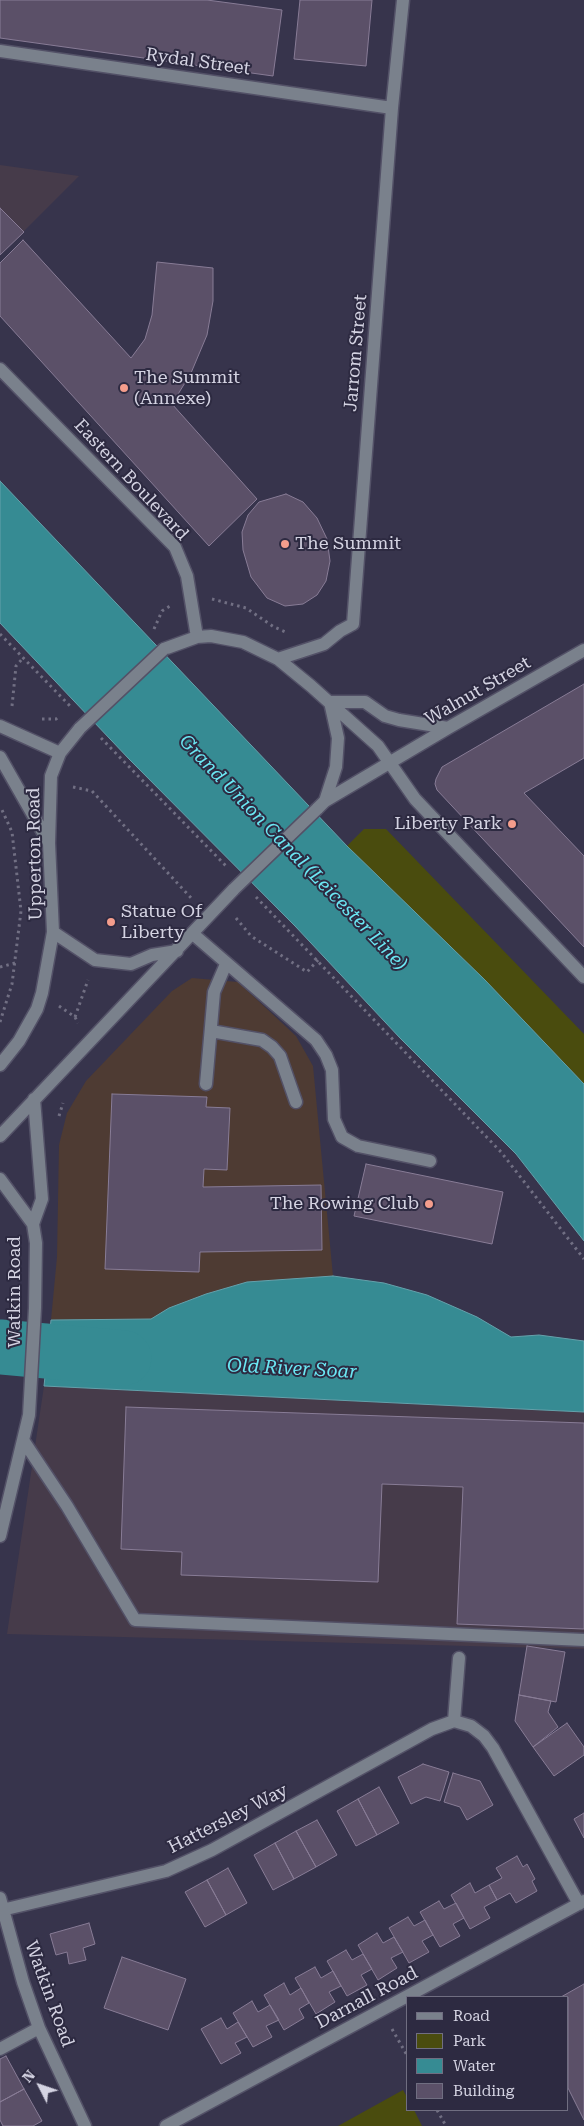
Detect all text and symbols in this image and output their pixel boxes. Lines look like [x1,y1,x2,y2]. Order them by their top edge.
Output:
street label: Rydal Street [144,44,252,80]
street label: Jarrom Street [340,293,372,413]
place label: The Summit (Annexe) [134,367,240,409]
marker: The Summit (Annexe) [118,382,130,394]
street label: Eastern Boulevard [69,415,193,545]
place label: The Summit [295,533,401,555]
marker: The Summit [279,538,291,550]
street label: Walnut Street [421,652,535,730]
water label: Grand Union Canal (Leicester Line) [174,730,412,976]
street label: Upperton Road [23,787,47,921]
place label: Liberty Park [394,813,502,835]
marker: Liberty Park [506,818,518,830]
place label: Statue Of Liberty [121,901,202,944]
marker: Statue Of Liberty [105,916,117,928]
place label: The Rowing Club [270,1193,419,1215]
marker: The Rowing Club [423,1198,435,1210]
street label: Watkin Road [4,1236,26,1348]
water label: Old River Soar [226,1354,358,1384]
street label: Hattersley Way [164,1780,292,1858]
street label: Watkin Road [20,1938,78,2050]
street label: Darnall Road [312,1962,422,2034]
legend [406,1996,569,2111]
text: Road [453,2007,490,2025]
text: Park [453,2032,486,2050]
text: Water [453,2057,495,2075]
north arrow [15,2061,65,2111]
text: N [19,2067,38,2085]
text: Building [453,2082,514,2100]

